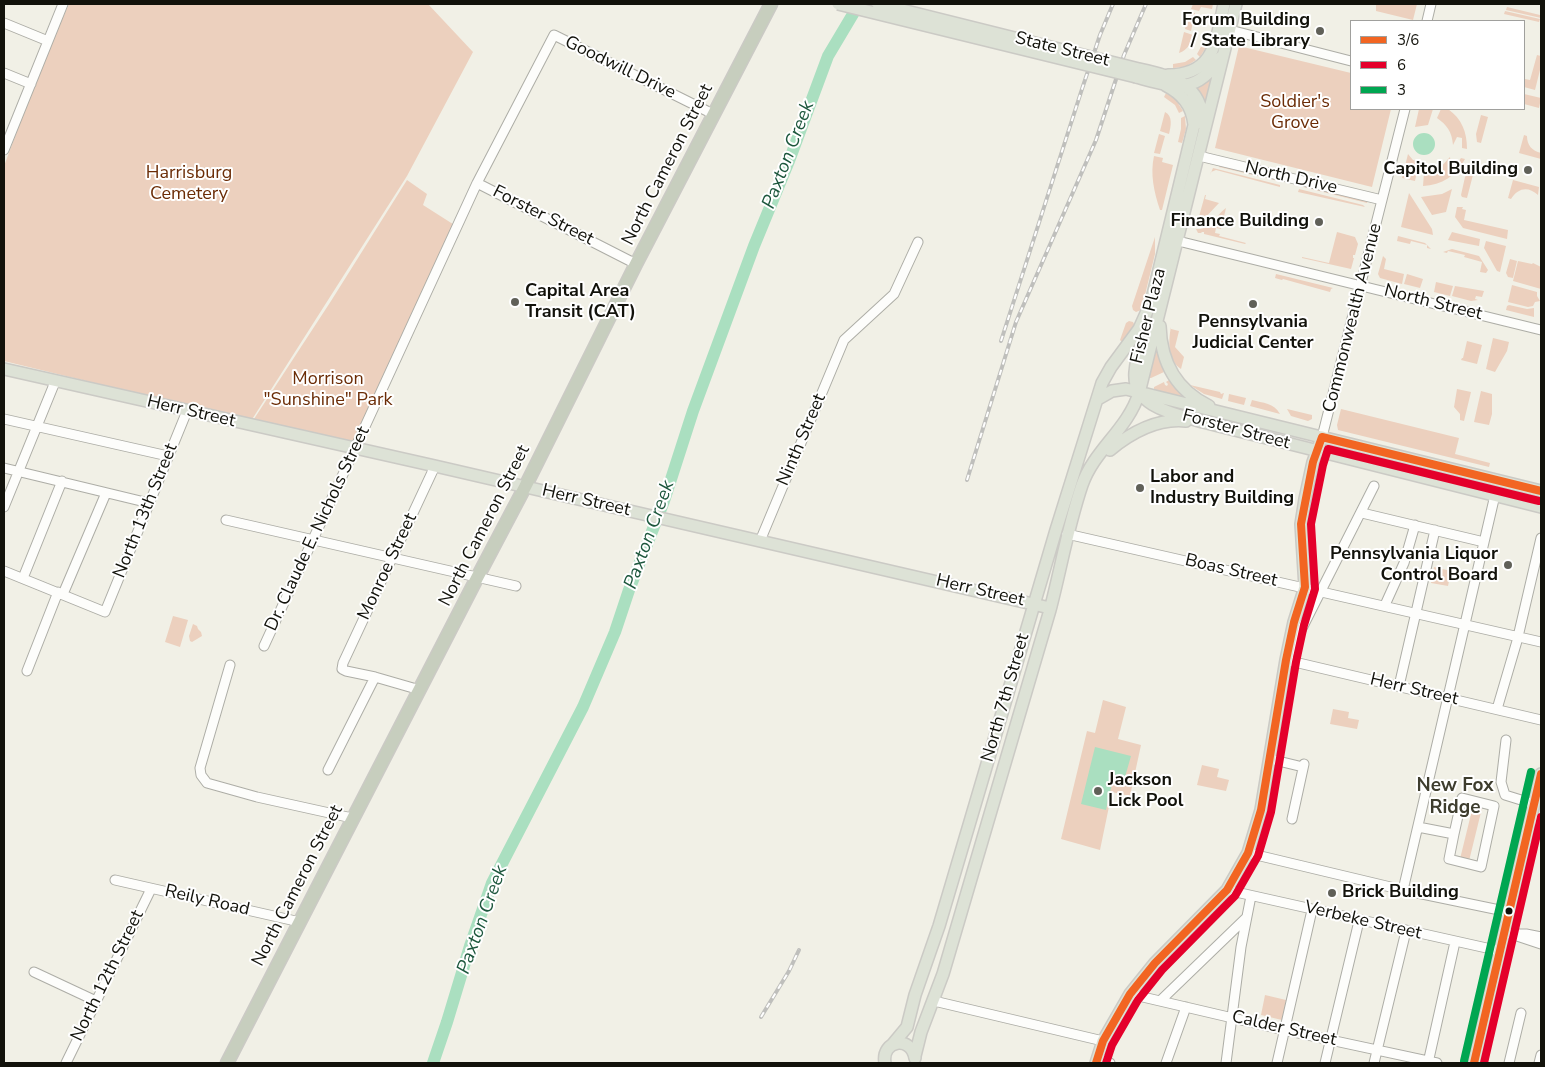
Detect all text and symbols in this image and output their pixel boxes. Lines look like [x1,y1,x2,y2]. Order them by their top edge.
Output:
place label: Forum Building / State Library [1182,10,1310,52]
legend [1350,20,1525,110]
marker: Forum Building / State Library [1314,25,1326,37]
street label: State Street [1013,28,1111,72]
text: 3/6 [1397,30,1419,50]
street label: Goodwill Drive [561,32,679,104]
text: 6 [1397,55,1406,75]
text: 3 [1397,80,1406,100]
street label: North Cameron Street [618,81,718,249]
park label: Soldier's Grove [1260,92,1330,134]
water label: Paxton Creek [758,98,820,212]
street label: North Drive [1243,157,1339,199]
place label: Capitol Building [1383,159,1518,181]
park label: Harrisburg Cemetery [146,163,232,205]
marker: Capitol Building [1522,164,1534,176]
street label: Forster Street [489,181,597,251]
place label: Finance Building [1171,211,1309,233]
marker: Finance Building [1313,216,1325,228]
street label: Commonwealth Avenue [1319,221,1387,415]
street label: Fisher Plaza [1127,266,1171,366]
street label: North Street [1382,280,1484,326]
place label: Capital Area Transit (CAT) [525,281,636,324]
marker: Capital Area Transit (CAT) [509,296,521,308]
marker: Pennsylvania Judicial Center [1247,298,1259,310]
place label: Pennsylvania Judicial Center [1192,312,1314,354]
park label: Morrison "Sunshine" Park [264,369,392,412]
street label: Herr Street [145,391,237,433]
street label: Ninth Street [773,391,831,489]
street label: Forster Street [1180,405,1292,455]
street label: Dr. Claude E. Nichols Street [261,423,375,635]
street label: North 13th Street [109,441,183,581]
street label: North Cameron Street [435,442,535,610]
place label: Labor and Industry Building [1150,467,1294,509]
water label: Paxton Creek [620,478,680,592]
street label: Herr Street [540,480,632,522]
marker: Labor and Industry Building [1134,482,1146,494]
street label: Monroe Street [354,510,422,624]
place label: Pennsylvania Liquor Control Board [1330,544,1498,586]
street label: Boas Street [1183,550,1279,592]
marker: Pennsylvania Liquor Control Board [1502,559,1514,571]
street label: Herr Street [934,570,1026,612]
street label: North 7th Street [977,631,1035,765]
street label: Herr Street [1368,669,1460,711]
place label: Jackson Lick Pool [1108,770,1183,812]
district label: New Fox Ridge [1416,775,1494,819]
marker: Jackson Lick Pool [1092,785,1104,797]
street label: North Cameron Street [248,802,348,970]
water label: Paxton Creek [453,863,513,977]
street label: Reily Road [162,881,252,921]
place label: Brick Building [1342,882,1459,904]
marker: Brick Building [1326,887,1338,899]
street label: Verbeke Street [1302,897,1424,945]
unlabelled marker [1504,906,1514,916]
street label: North 12th Street [67,907,149,1045]
street label: Calder Street [1230,1006,1338,1052]

